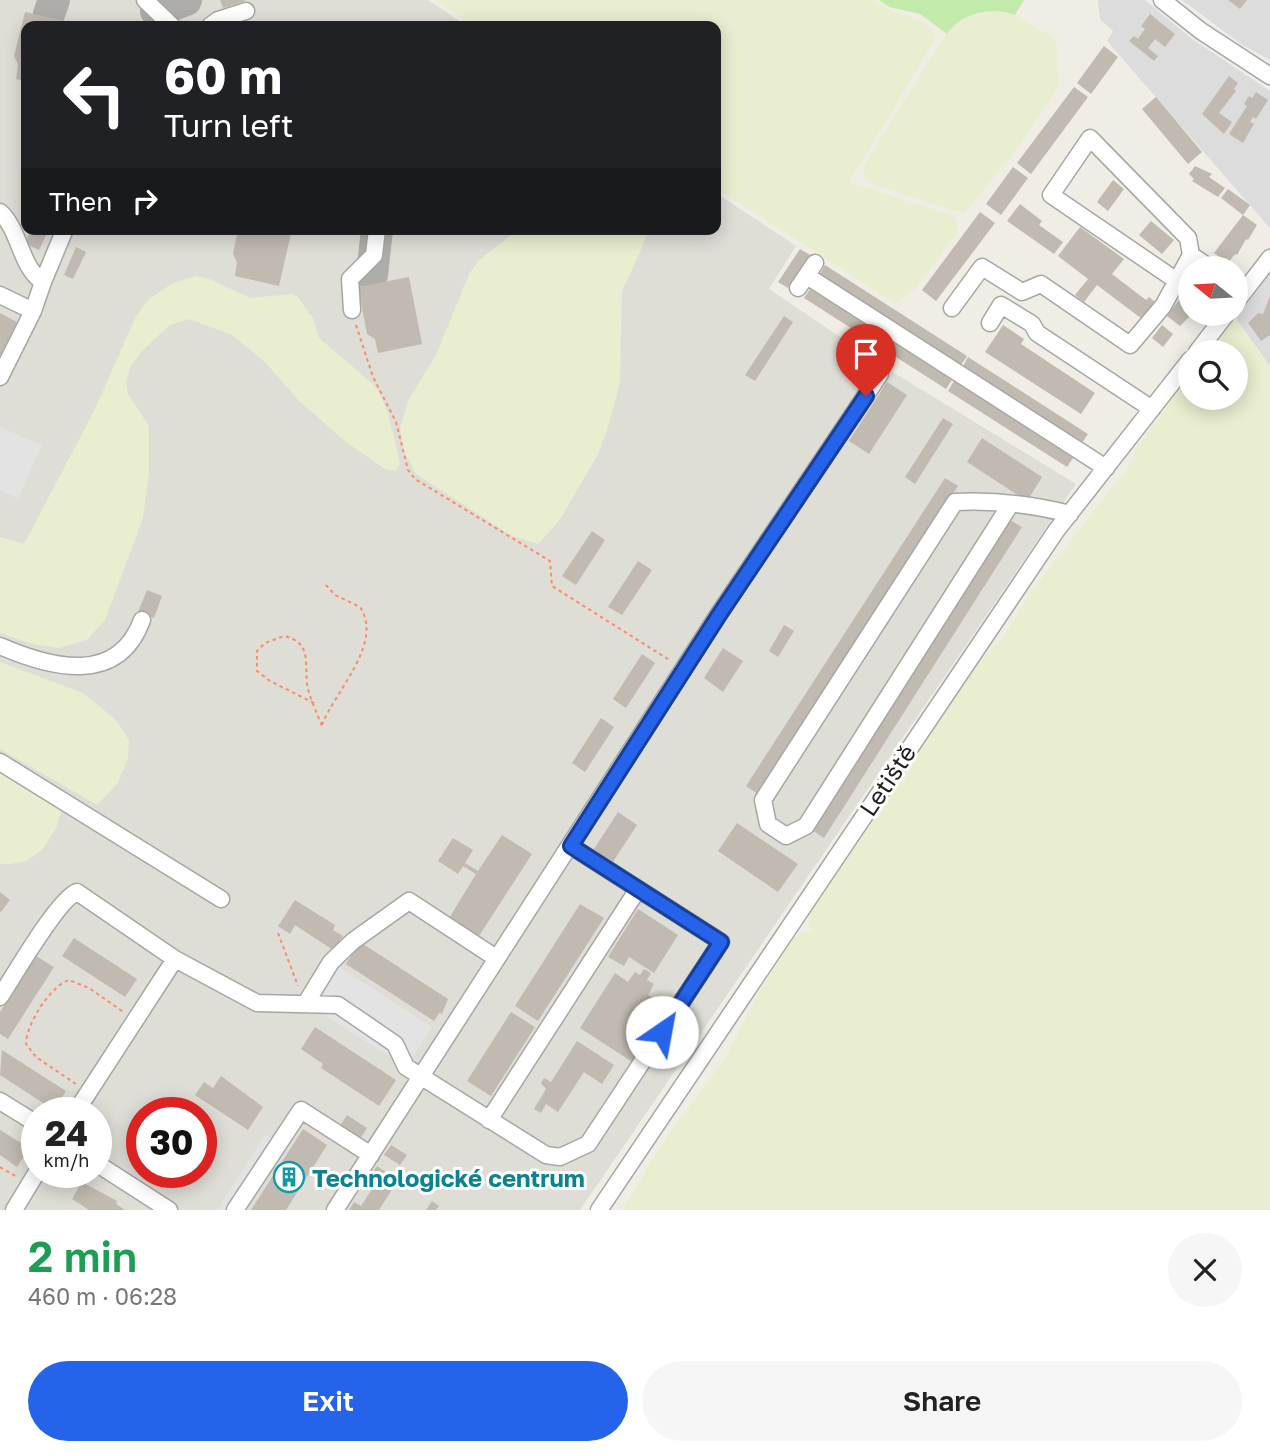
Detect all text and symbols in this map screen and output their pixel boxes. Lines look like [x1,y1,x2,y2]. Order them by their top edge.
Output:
text: 60 m [164,46,282,105]
icon: left [49,49,140,140]
text: Turn left [164,106,293,144]
icon: right [126,182,164,220]
text: Then [49,186,112,217]
north arrow [1178,256,1248,326]
map controls [1178,256,1248,410]
pin [836,324,896,396]
icon: arrive [847,335,885,373]
button: search [1178,340,1248,410]
street label: Letiště [853,739,921,821]
position arrow [625,995,699,1069]
speed limit sign: 30 [126,1097,217,1188]
text: 24 [45,1112,88,1154]
text: km/h [44,1149,89,1171]
building icon: Technologické centrum [272,1160,306,1194]
place label: Technologické centrum [312,1163,585,1192]
text: 2 min [28,1231,137,1281]
button: close [1168,1233,1242,1307]
text: 460 m · 06:28 [28,1282,177,1310]
button: Exit [28,1361,628,1441]
button: Share [642,1361,1242,1441]

